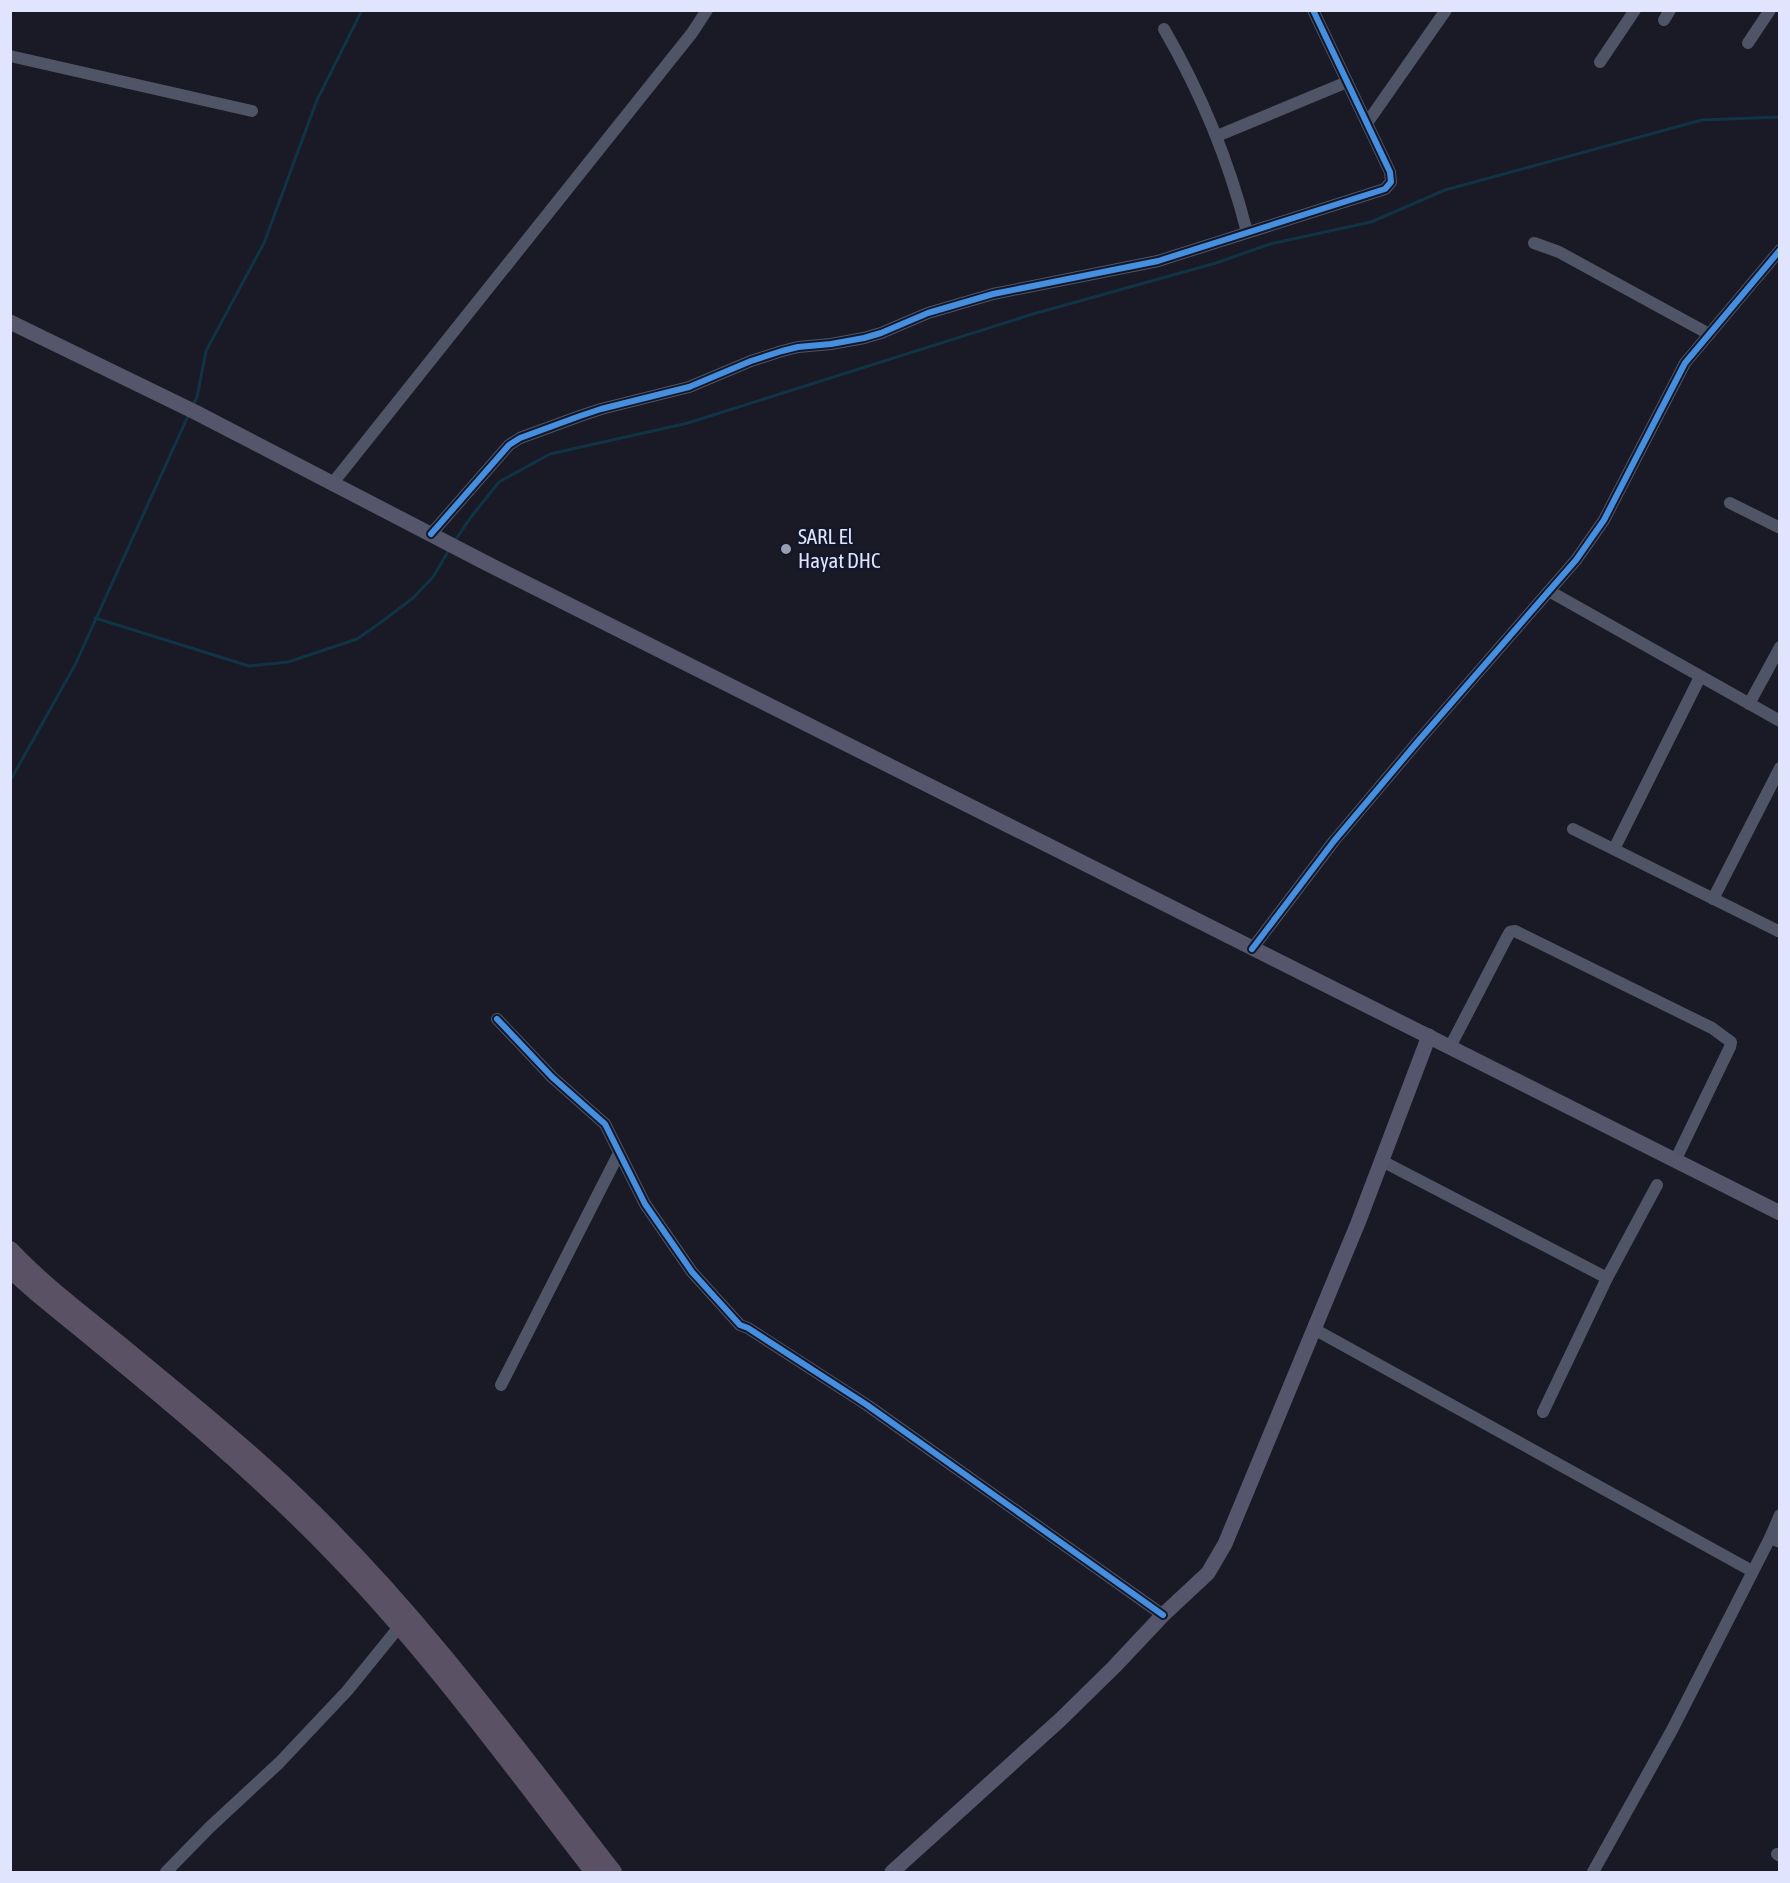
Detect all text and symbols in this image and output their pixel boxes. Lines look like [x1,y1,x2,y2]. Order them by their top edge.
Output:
place label: SARL El Hayat DHC [798,524,881,572]
marker: SARL El Hayat DHC [779,542,793,556]

